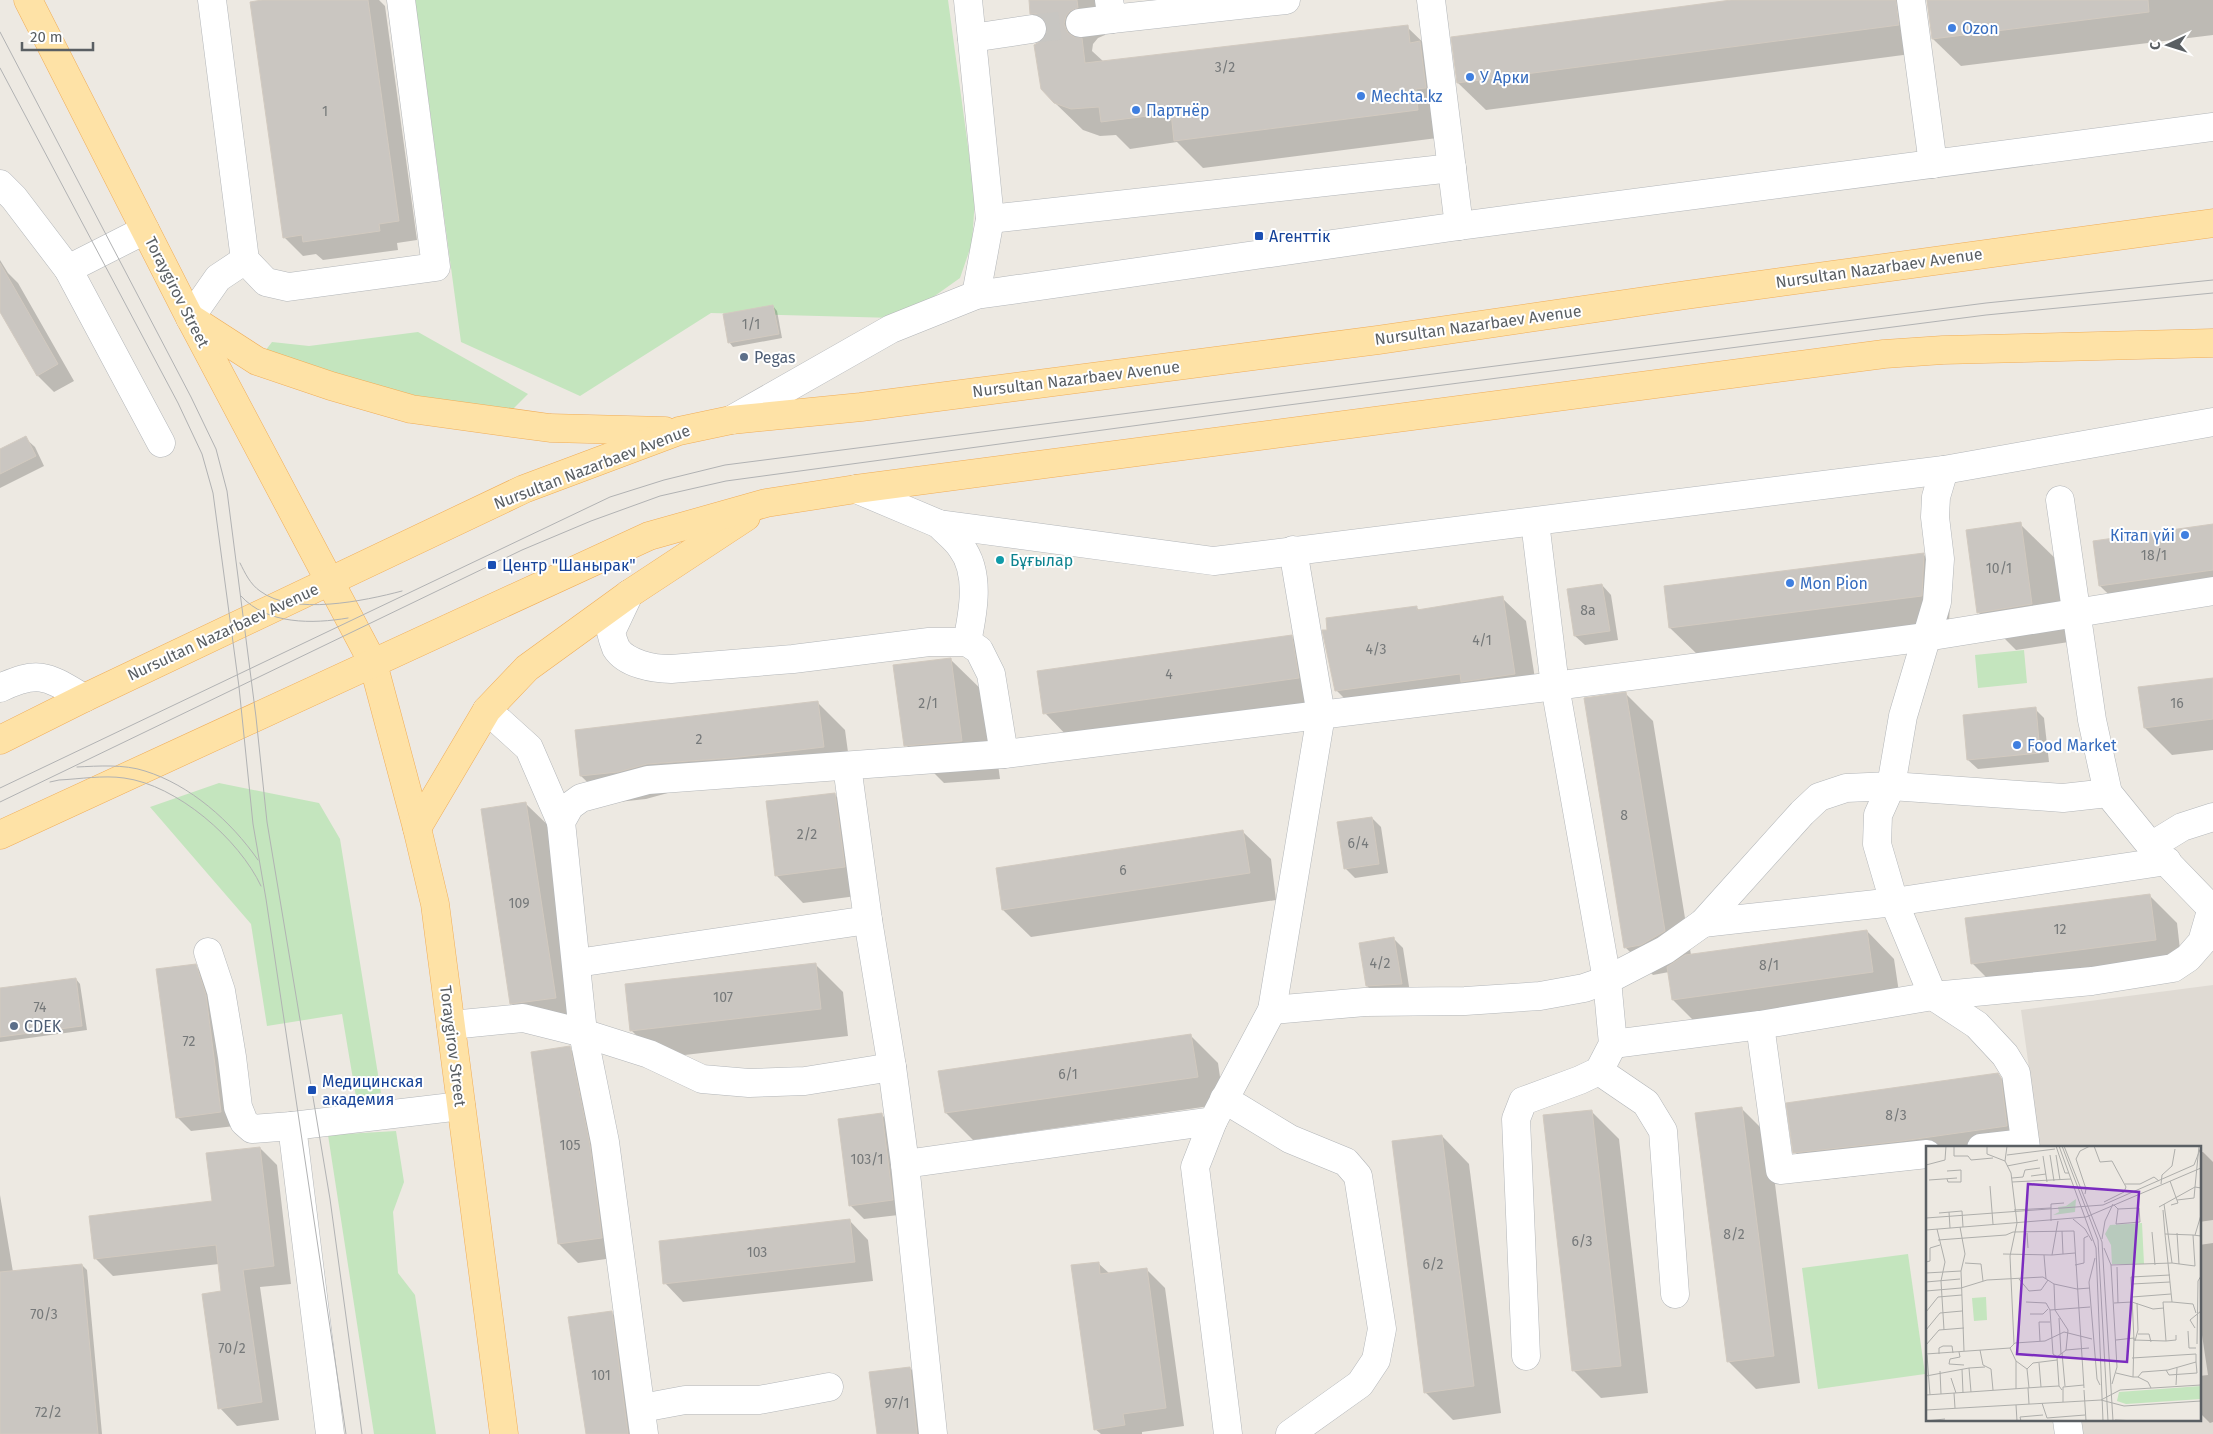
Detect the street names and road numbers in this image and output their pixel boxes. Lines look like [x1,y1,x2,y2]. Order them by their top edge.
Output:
street label: Toraygirov Street [141,233,213,351]
street label: Nursultan Nazarbaev Avenue [1774,244,1984,292]
street label: Nursultan Nazarbaev Avenue [1373,301,1583,349]
street label: Nursultan Nazarbaev Avenue [971,357,1181,401]
street label: Nursultan Nazarbaev Avenue [491,421,693,513]
street label: Nursultan Nazarbaev Avenue [124,579,322,685]
street label: Toraygirov Street [436,984,470,1108]

